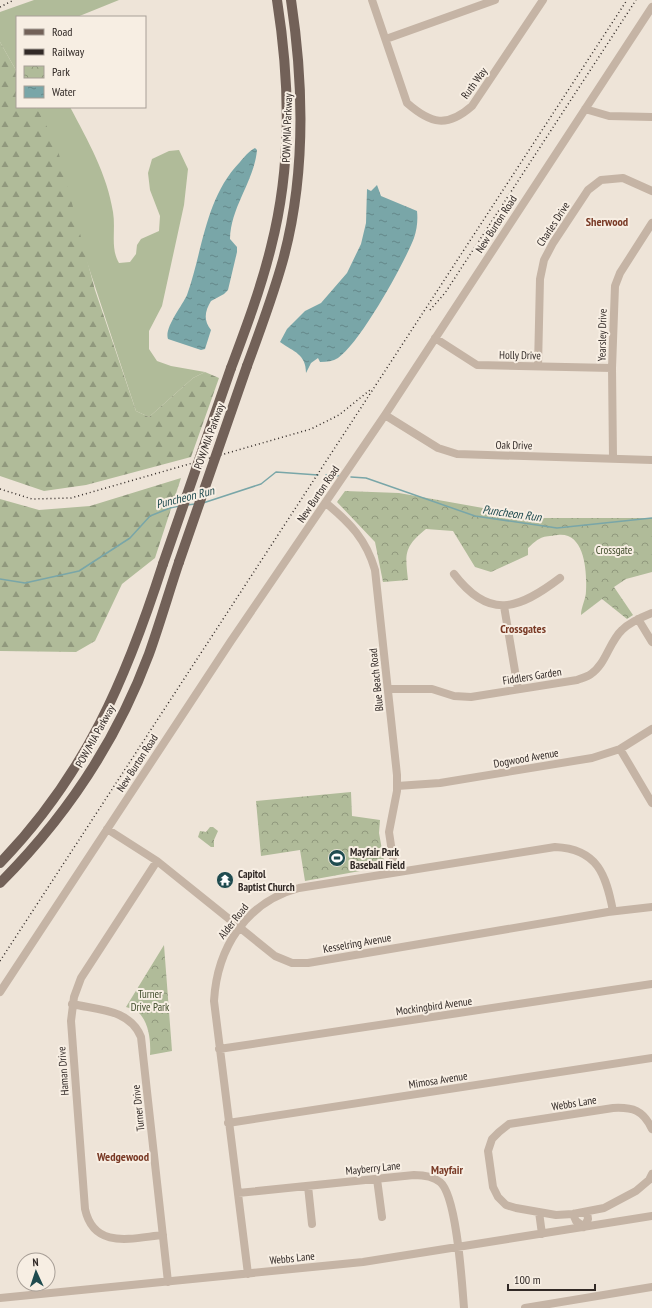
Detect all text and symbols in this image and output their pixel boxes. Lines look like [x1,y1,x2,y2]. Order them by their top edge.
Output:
legend [16,16,146,108]
text: Road [52,24,72,39]
text: Railway [52,44,85,59]
text: Park [52,64,70,79]
street label: Ruth Way [458,64,491,102]
text: Water [52,84,77,99]
street label: POW/MIA Parkway [279,92,295,163]
street label: New Burton Road [472,192,520,255]
street label: Charles Drive [533,199,573,249]
district label: Sherwood [586,214,628,229]
street label: Yearsley Drive [595,308,609,362]
street label: Holly Drive [499,348,542,362]
street label: POW/MIA Parkway [191,400,228,471]
street label: Oak Drive [495,438,533,452]
street label: New Burton Road [294,463,342,525]
water label: Puncheon Run [154,482,216,511]
water label: Puncheon Run [482,501,543,525]
park label: Crossgate [596,543,633,557]
district label: Crossgates [500,621,546,636]
street label: Blue Beach Road [366,648,386,712]
street label: Fiddlers Garden [501,664,563,688]
street label: POW/MIA Parkway [72,701,118,770]
street label: New Burton Road [113,731,161,794]
street label: Dogwood Avenue [492,745,560,771]
place label: Mayfair Park Baseball Field [350,845,405,872]
sports icon: Mayfair Park Baseball Field [327,848,347,868]
place label: Capitol Baptist Church [238,867,295,894]
temple icon: Capitol Baptist Church [215,870,235,890]
street label: Alder Road [215,900,251,942]
street label: Kesselring Avenue [322,930,393,956]
park label: Turner Drive Park [131,987,170,1014]
street label: Mockingbird Avenue [395,994,473,1018]
street label: Haman Drive [54,1046,72,1096]
street label: Mimosa Avenue [408,1068,469,1092]
street label: Turner Drive [129,1084,147,1132]
street label: Webbs Lane [551,1092,598,1113]
district label: Wedgewood [96,1149,149,1164]
street label: Mayberry Lane [345,1158,402,1178]
district label: Mayfair [431,1162,464,1177]
street label: Webbs Lane [269,1249,316,1267]
north arrow [16,1252,56,1292]
text: N [32,1255,39,1269]
scale bar [508,1266,595,1292]
text: 100 m [514,1272,541,1287]

